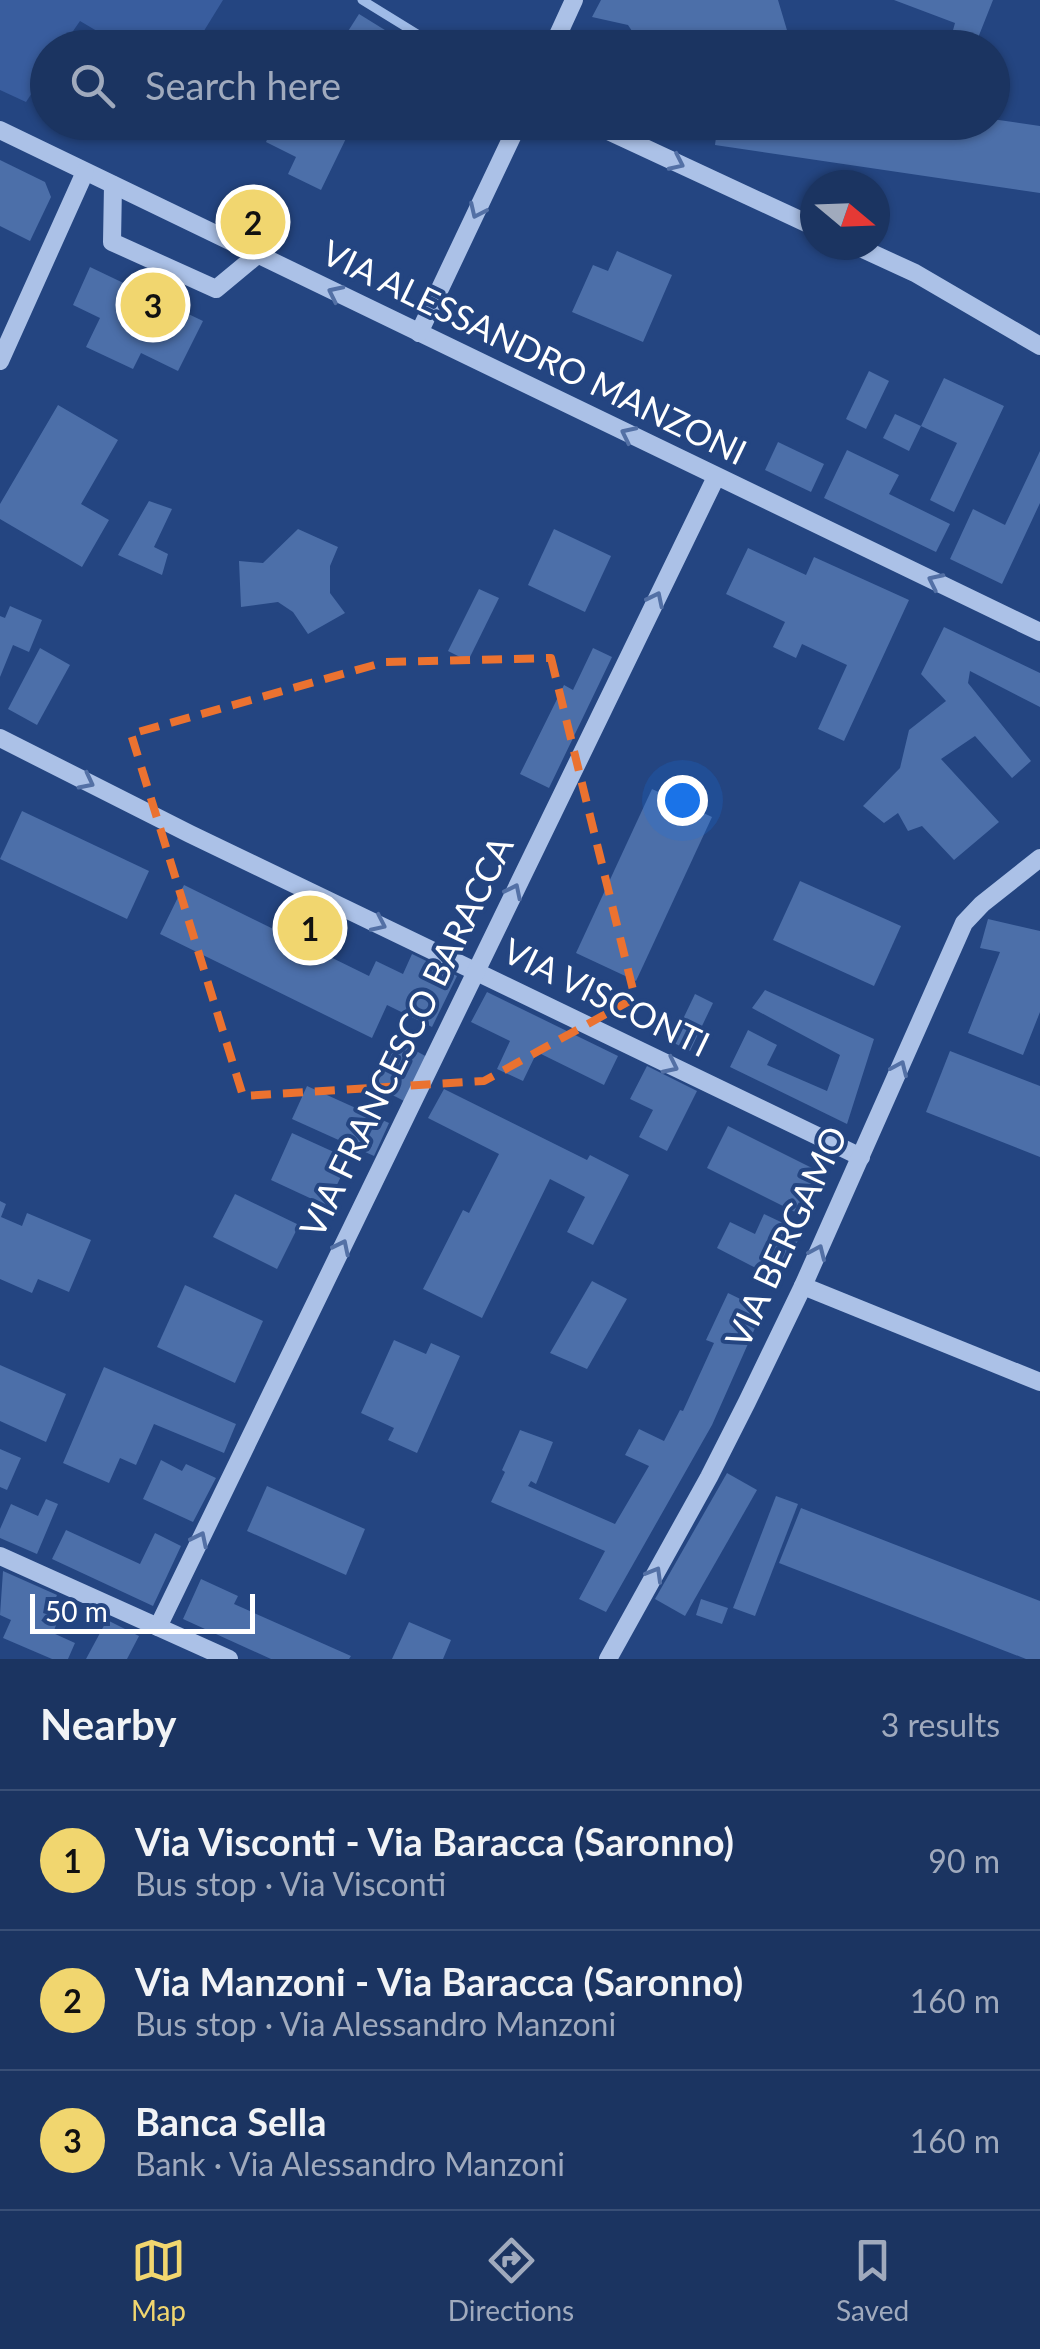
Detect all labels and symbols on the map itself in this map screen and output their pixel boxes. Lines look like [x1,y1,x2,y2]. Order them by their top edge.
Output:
one-way arrow [667,151,685,171]
north arrow [800,170,890,260]
pin: 2 [220,184,286,260]
one-way arrow [470,200,490,218]
street label: VIA ALESSANDRO MANZONI [316,230,754,472]
pin: 3 [120,268,186,342]
one-way arrow [328,286,346,305]
one-way arrow [620,427,638,447]
one-way arrow [927,573,945,593]
one-way arrow [644,591,663,609]
one-way arrow [77,770,95,790]
your location [657,775,708,826]
street label: VIA FRANCESCO BARACCA [290,829,521,1243]
one-way arrow [501,883,521,901]
pin: 1 [278,890,342,966]
one-way arrow [369,911,387,931]
street label: VIA VISCONTI [497,928,717,1064]
one-way arrow [661,1054,679,1073]
one-way arrow [888,1060,908,1078]
street label: VIA BERGAMO [716,1119,855,1353]
one-way arrow [329,1239,349,1257]
one-way arrow [805,1245,825,1263]
one-way arrow [188,1531,208,1549]
one-way arrow [643,1567,663,1585]
scale bar [30,1589,255,1634]

